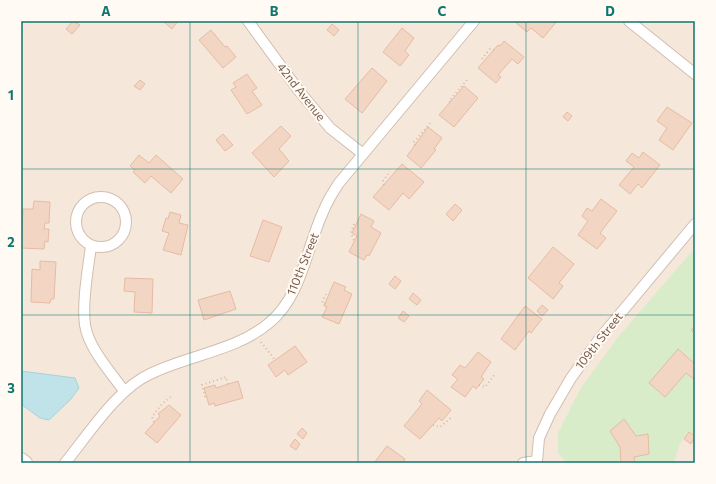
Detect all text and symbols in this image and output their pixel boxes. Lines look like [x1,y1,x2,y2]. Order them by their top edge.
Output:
text: A [101,3,111,19]
text: B [270,3,279,19]
text: C [438,3,447,19]
text: D [605,3,615,19]
street label: 42nd Avenue [275,60,329,123]
text: 1 [8,87,14,103]
street label: 110th Street [283,230,321,297]
text: 2 [7,234,15,250]
street label: 109th Street [572,309,625,372]
text: 3 [7,380,15,396]

